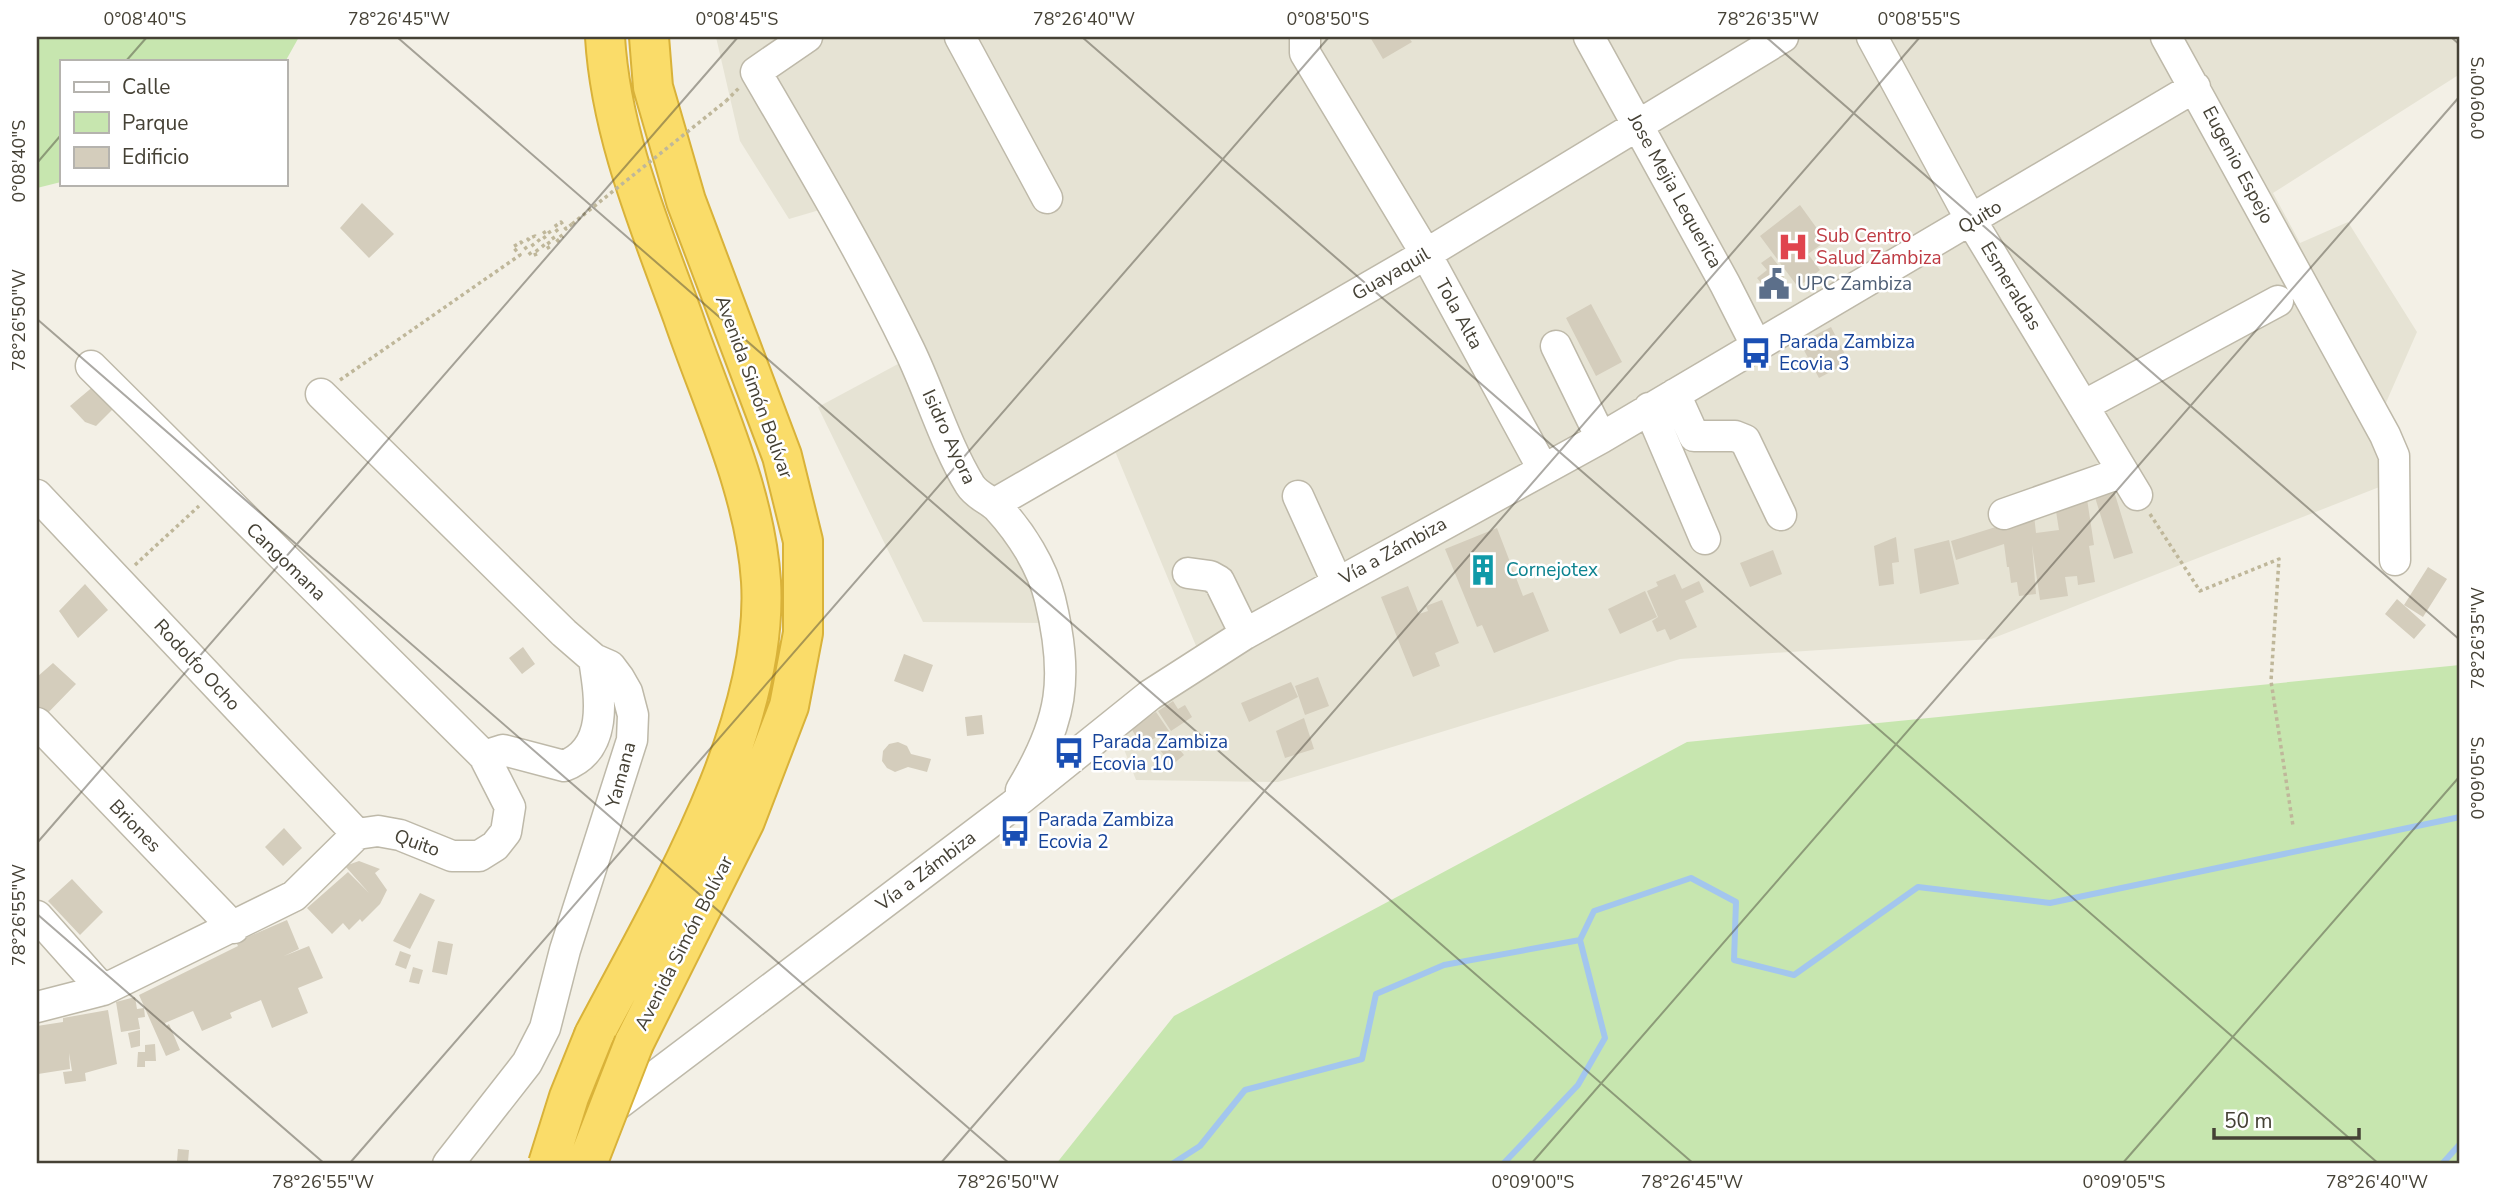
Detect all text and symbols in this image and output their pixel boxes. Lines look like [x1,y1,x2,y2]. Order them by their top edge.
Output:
text: 0°08'40"S [104,7,186,31]
text: 78°26'45"W [348,7,450,31]
text: 0°08'45"S [696,7,778,31]
text: 78°26'40"W [1033,7,1135,31]
text: 0°08'50"S [1287,7,1369,31]
text: 78°26'35"W [1717,7,1819,31]
text: 0°08'55"S [1878,7,1960,31]
text: 0°09'00"S [2466,57,2490,139]
legend [60,60,287,186]
text: Calle [122,73,170,101]
street label: Eugenio Espejo [2196,102,2280,228]
street label: Jose Mejia Lequerica [1621,108,1728,273]
text: Parque [122,109,189,137]
text: 0°08'40"S [7,120,31,202]
text: Edificio [122,143,189,171]
street label: Quito [1953,194,2007,240]
place label: Sub Centro Salud Zambiza [1816,223,1942,271]
hospital icon: Sub Centro Salud Zambiza [1776,230,1810,264]
street label: Esmeraldas [1974,237,2048,335]
street label: Guayaquil [1347,241,1435,307]
public building icon: UPC Zambiza [1757,267,1791,301]
text: 78°26'50"W [7,269,31,371]
place label: UPC Zambiza [1797,271,1912,297]
street label: Tola Alta [1429,274,1489,354]
street label: Avenida Simón Bolívar [709,292,799,482]
place label: Parada Zambiza Ecovia 3 [1779,329,1915,377]
bus stop icon: Parada Zambiza Ecovia 3 [1739,336,1773,370]
street label: Isidro Ayora [916,385,982,489]
street label: Vía a Zámbiza [1334,511,1451,592]
street label: Cangomana [240,517,332,607]
building icon: Cornejotex [1466,553,1500,587]
place label: Cornejotex [1506,557,1598,583]
text: 78°26'35"W [2466,587,2490,689]
street label: Rodolfo Ocho [148,614,246,716]
place label: Parada Zambiza Ecovia 10 [1092,729,1228,777]
bus stop icon: Parada Zambiza Ecovia 10 [1052,736,1086,770]
text: 0°09'05"S [2466,737,2490,819]
street label: Yamana [599,739,642,812]
street label: Briones [103,794,167,858]
place label: Parada Zambiza Ecovia 2 [1038,807,1174,855]
bus stop icon: Parada Zambiza Ecovia 2 [998,814,1032,848]
street label: Quito [391,823,443,863]
street label: Vía a Zámbiza [870,825,981,918]
street label: Avenida Simón Bolívar [629,851,739,1035]
text: 78°26'55"W [7,864,31,966]
scale bar [2214,1096,2359,1140]
text: 50 m [2224,1107,2273,1135]
text: 78°26'55"W [272,1170,374,1194]
text: 78°26'50"W [957,1170,1059,1194]
text: 0°09'00"S [1492,1170,1574,1194]
text: 78°26'45"W [1641,1170,1743,1194]
text: 0°09'05"S [2083,1170,2165,1194]
text: 78°26'40"W [2326,1170,2428,1194]

